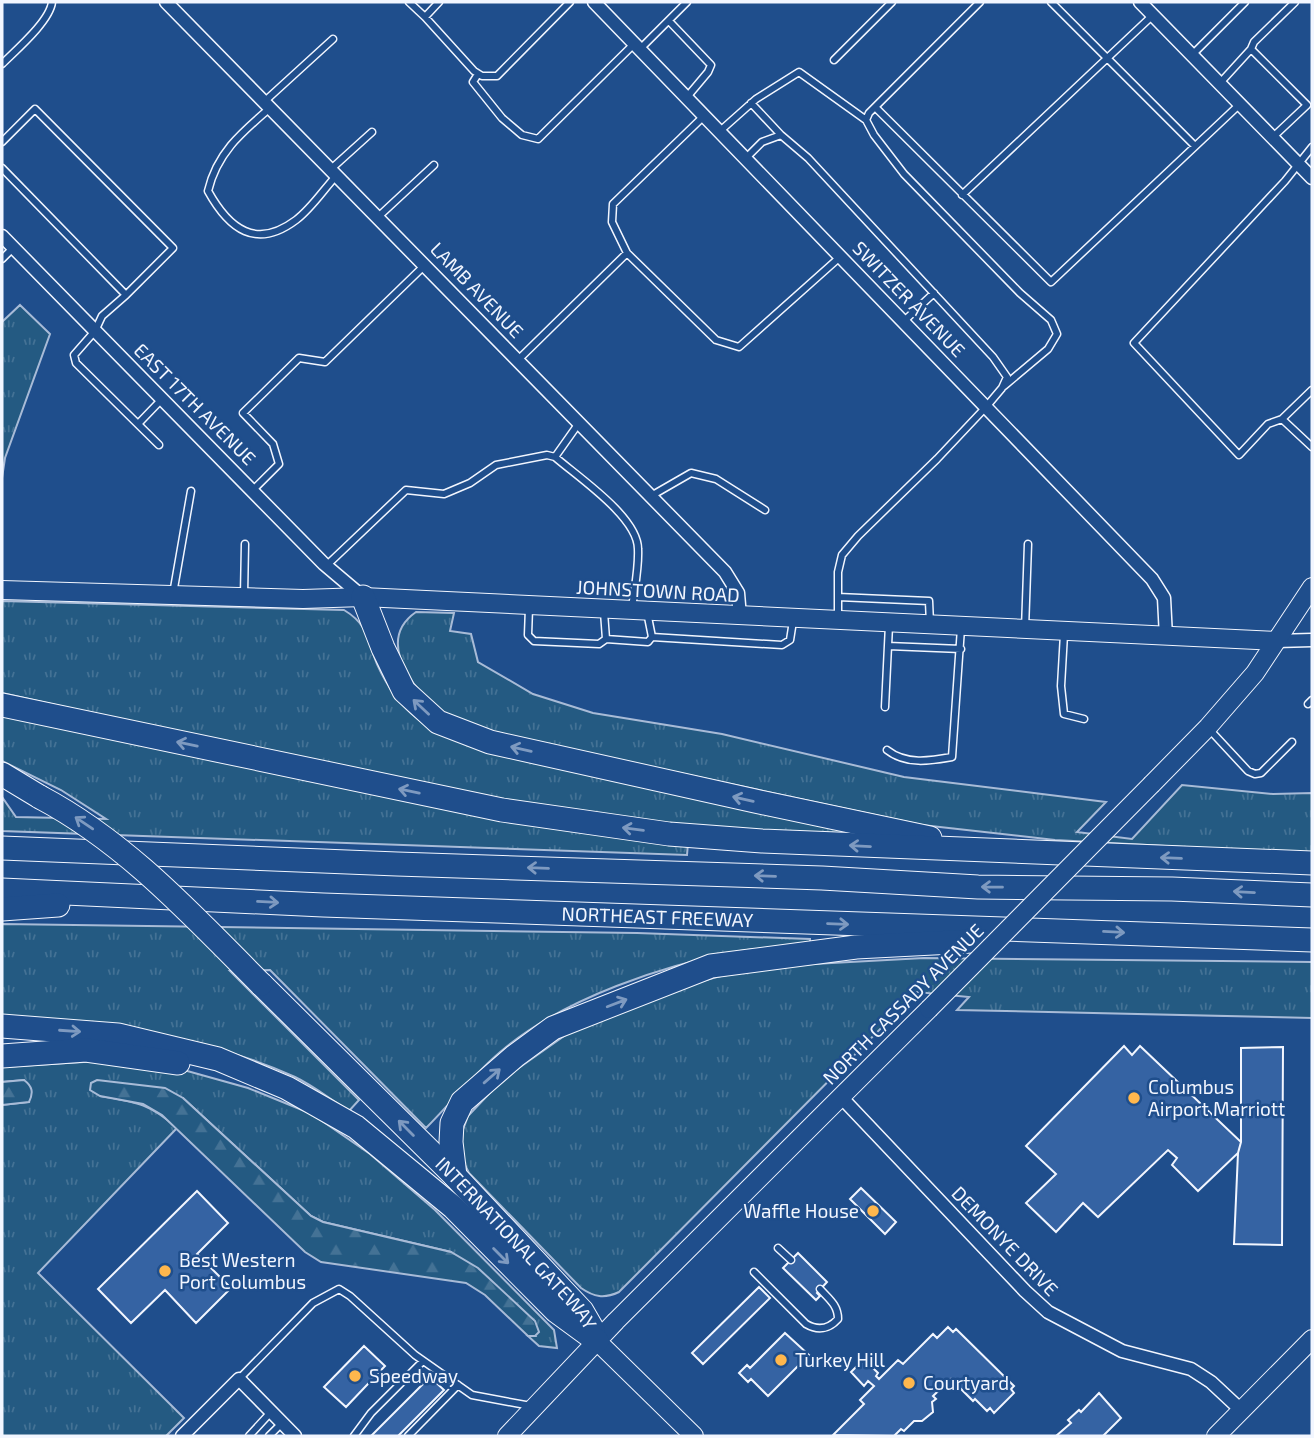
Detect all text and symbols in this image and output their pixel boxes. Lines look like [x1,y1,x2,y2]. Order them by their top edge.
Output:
street label: SWITZER AVENUE [848,236,970,361]
street label: LAMB AVENUE [426,237,529,342]
street label: EAST 17TH AVENUE [130,338,261,469]
street label: JOHNSTOWN ROAD [576,575,740,606]
one-way arrow [413,698,430,715]
one-way arrow [176,737,199,750]
one-way arrow [510,741,533,755]
one-way arrow [398,783,421,797]
one-way arrow [732,791,755,805]
one-way arrow [75,815,95,829]
one-way arrow [623,823,645,836]
one-way arrow [849,839,872,852]
one-way arrow [1159,851,1182,864]
one-way arrow [526,862,549,875]
one-way arrow [754,869,777,883]
one-way arrow [981,880,1004,894]
one-way arrow [1233,886,1256,899]
one-way arrow [256,896,279,909]
street label: NORTHEAST FREEWAY [561,901,754,931]
one-way arrow [826,917,849,930]
street label: NORTH CASSADY AVENUE [817,918,988,1089]
one-way arrow [1102,926,1125,939]
one-way arrow [605,996,627,1009]
one-way arrow [58,1025,81,1038]
one-way arrow [483,1068,501,1084]
place label: Columbus Airport Marriott [1148,1075,1285,1120]
marker: Columbus Airport Marriott [1126,1090,1142,1106]
one-way arrow [398,1120,415,1137]
street label: INTERNATIONAL GATEWAY [431,1152,602,1333]
street label: DEMONYE DRIVE [947,1181,1063,1300]
place label: Waffle House [743,1199,859,1222]
marker: Waffle House [865,1203,881,1219]
one-way arrow [493,1247,510,1264]
place label: Best Western Port Columbus [179,1248,306,1293]
marker: Best Western Port Columbus [157,1263,173,1279]
place label: Turkey Hill [795,1348,885,1371]
marker: Turkey Hill [773,1352,789,1368]
place label: Speedway [369,1364,458,1387]
marker: Speedway [347,1368,363,1384]
place label: Courtyard [923,1371,1009,1394]
marker: Courtyard [901,1375,917,1391]

